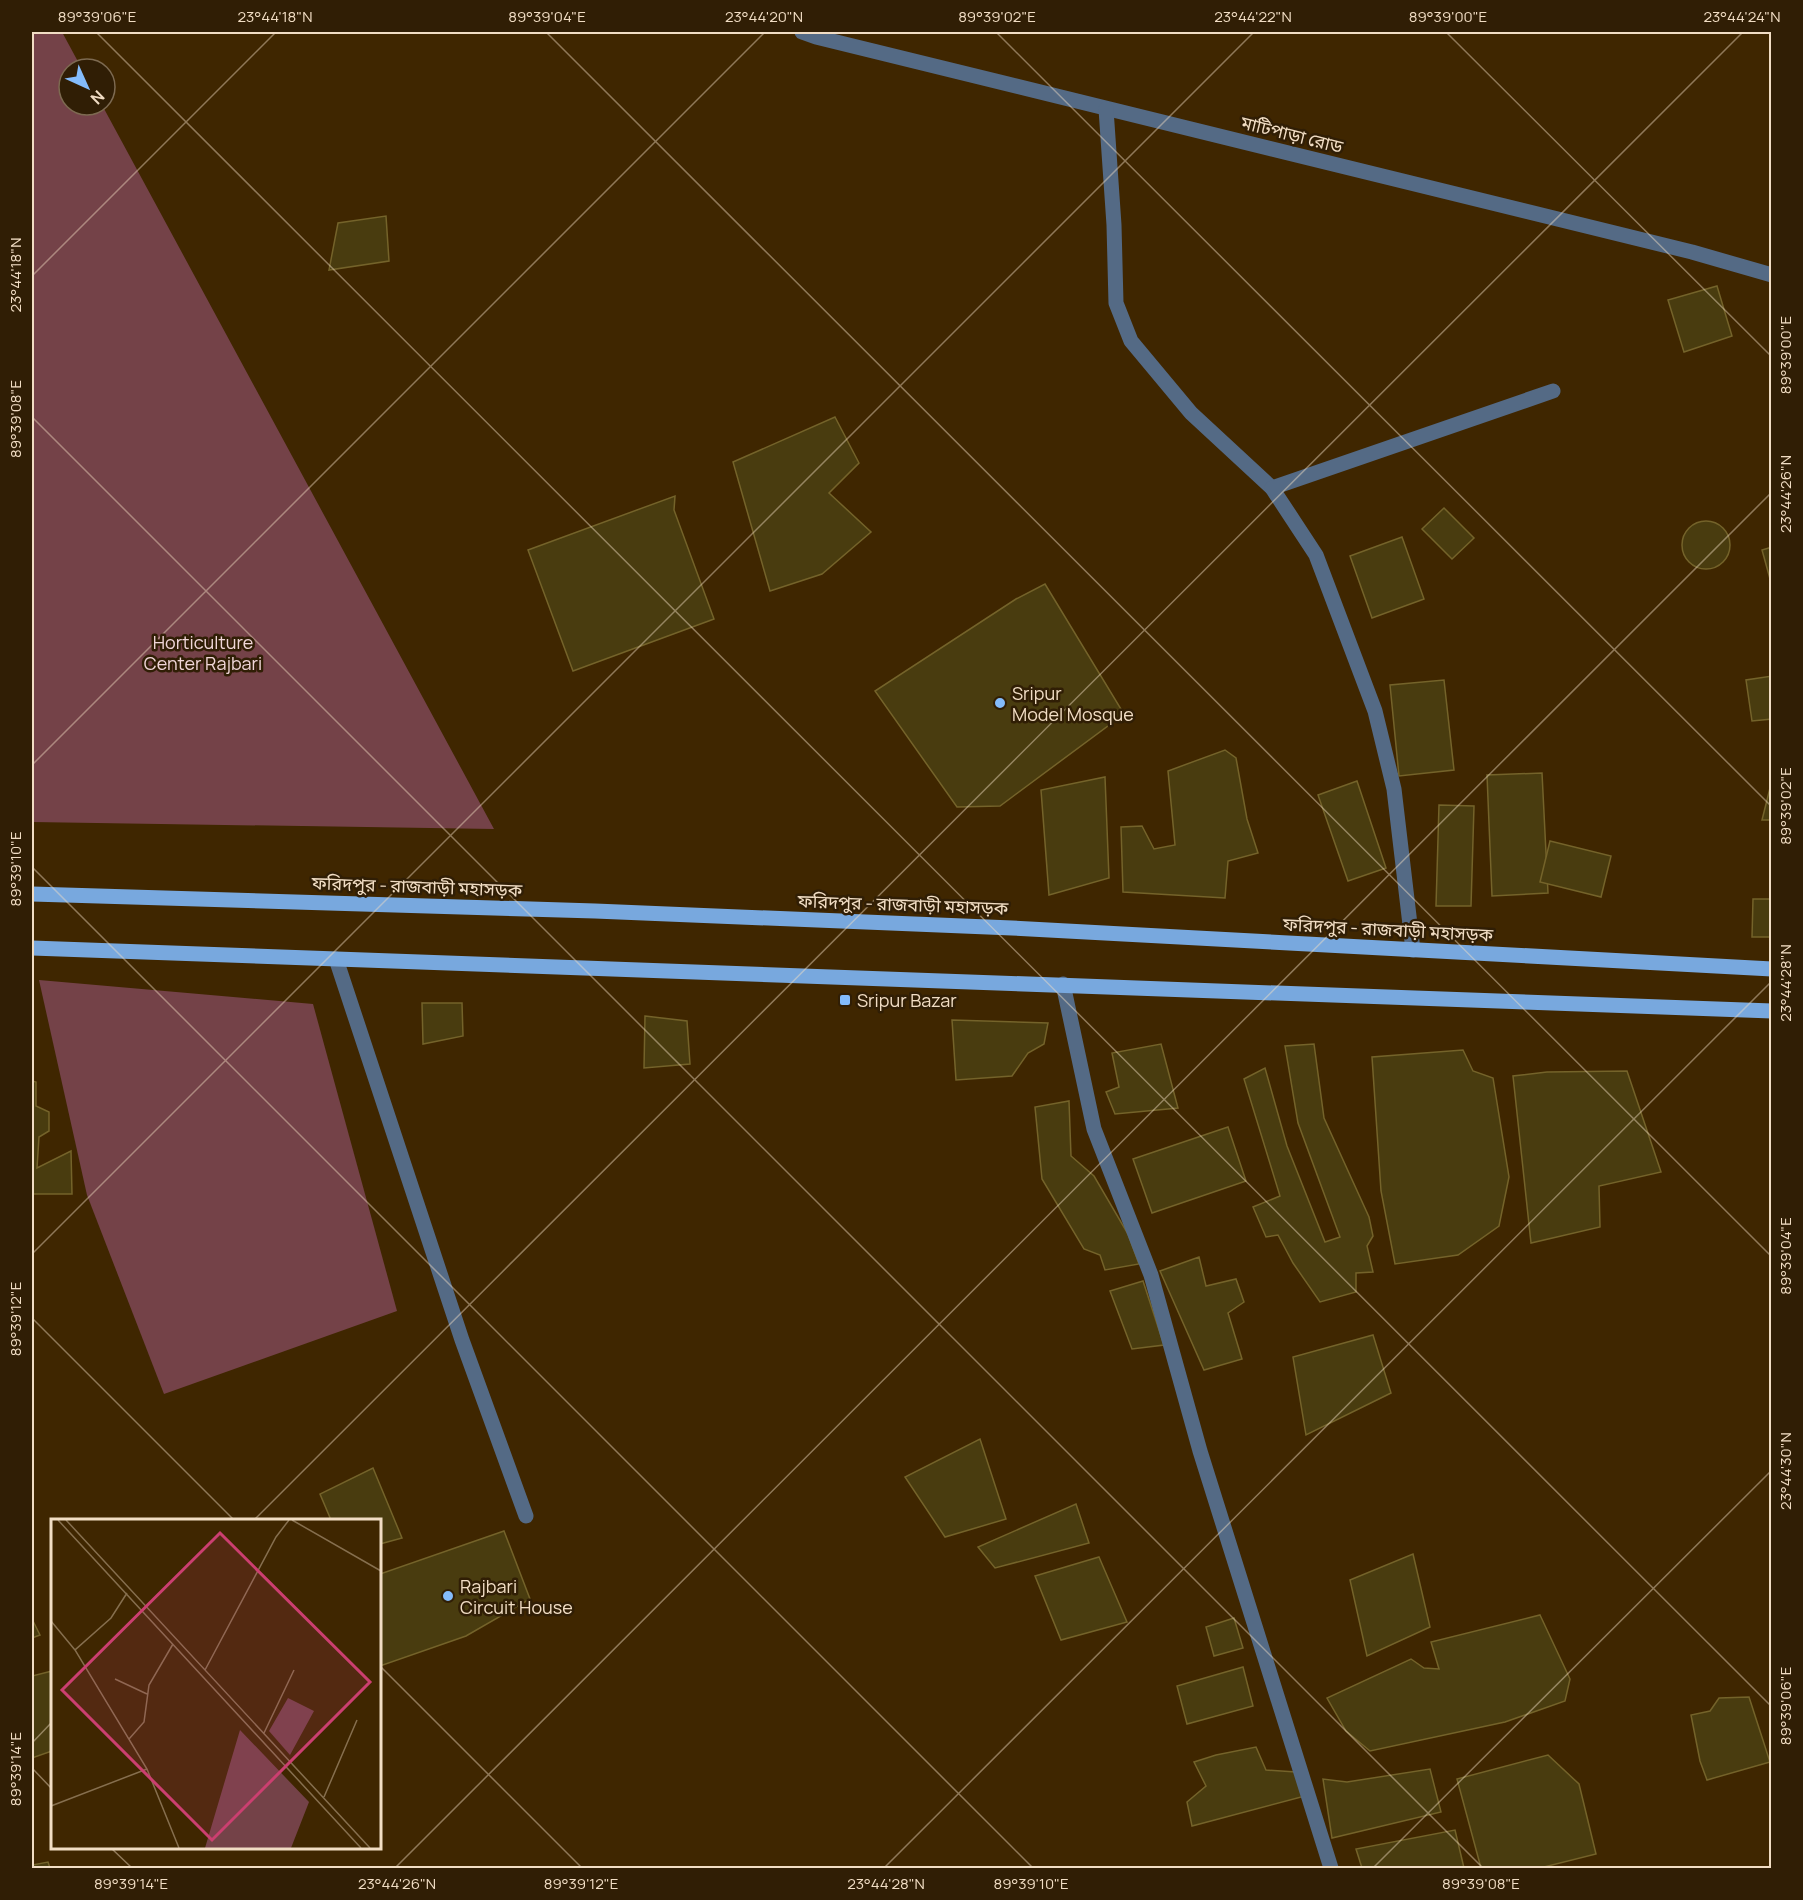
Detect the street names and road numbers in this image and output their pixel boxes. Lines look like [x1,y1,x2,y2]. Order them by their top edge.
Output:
street label: মাটিপাড়া রোড [1238,110,1346,158]
street label: ফরিদপুর - রাজবাড়ী মহাসড়ক [310,870,523,902]
street label: ফরিদপুর - রাজবাড়ী মহাসড়ক [796,888,1009,920]
street label: ফরিদপুর - রাজবাড়ী মহাসড়ক [1281,911,1494,947]

